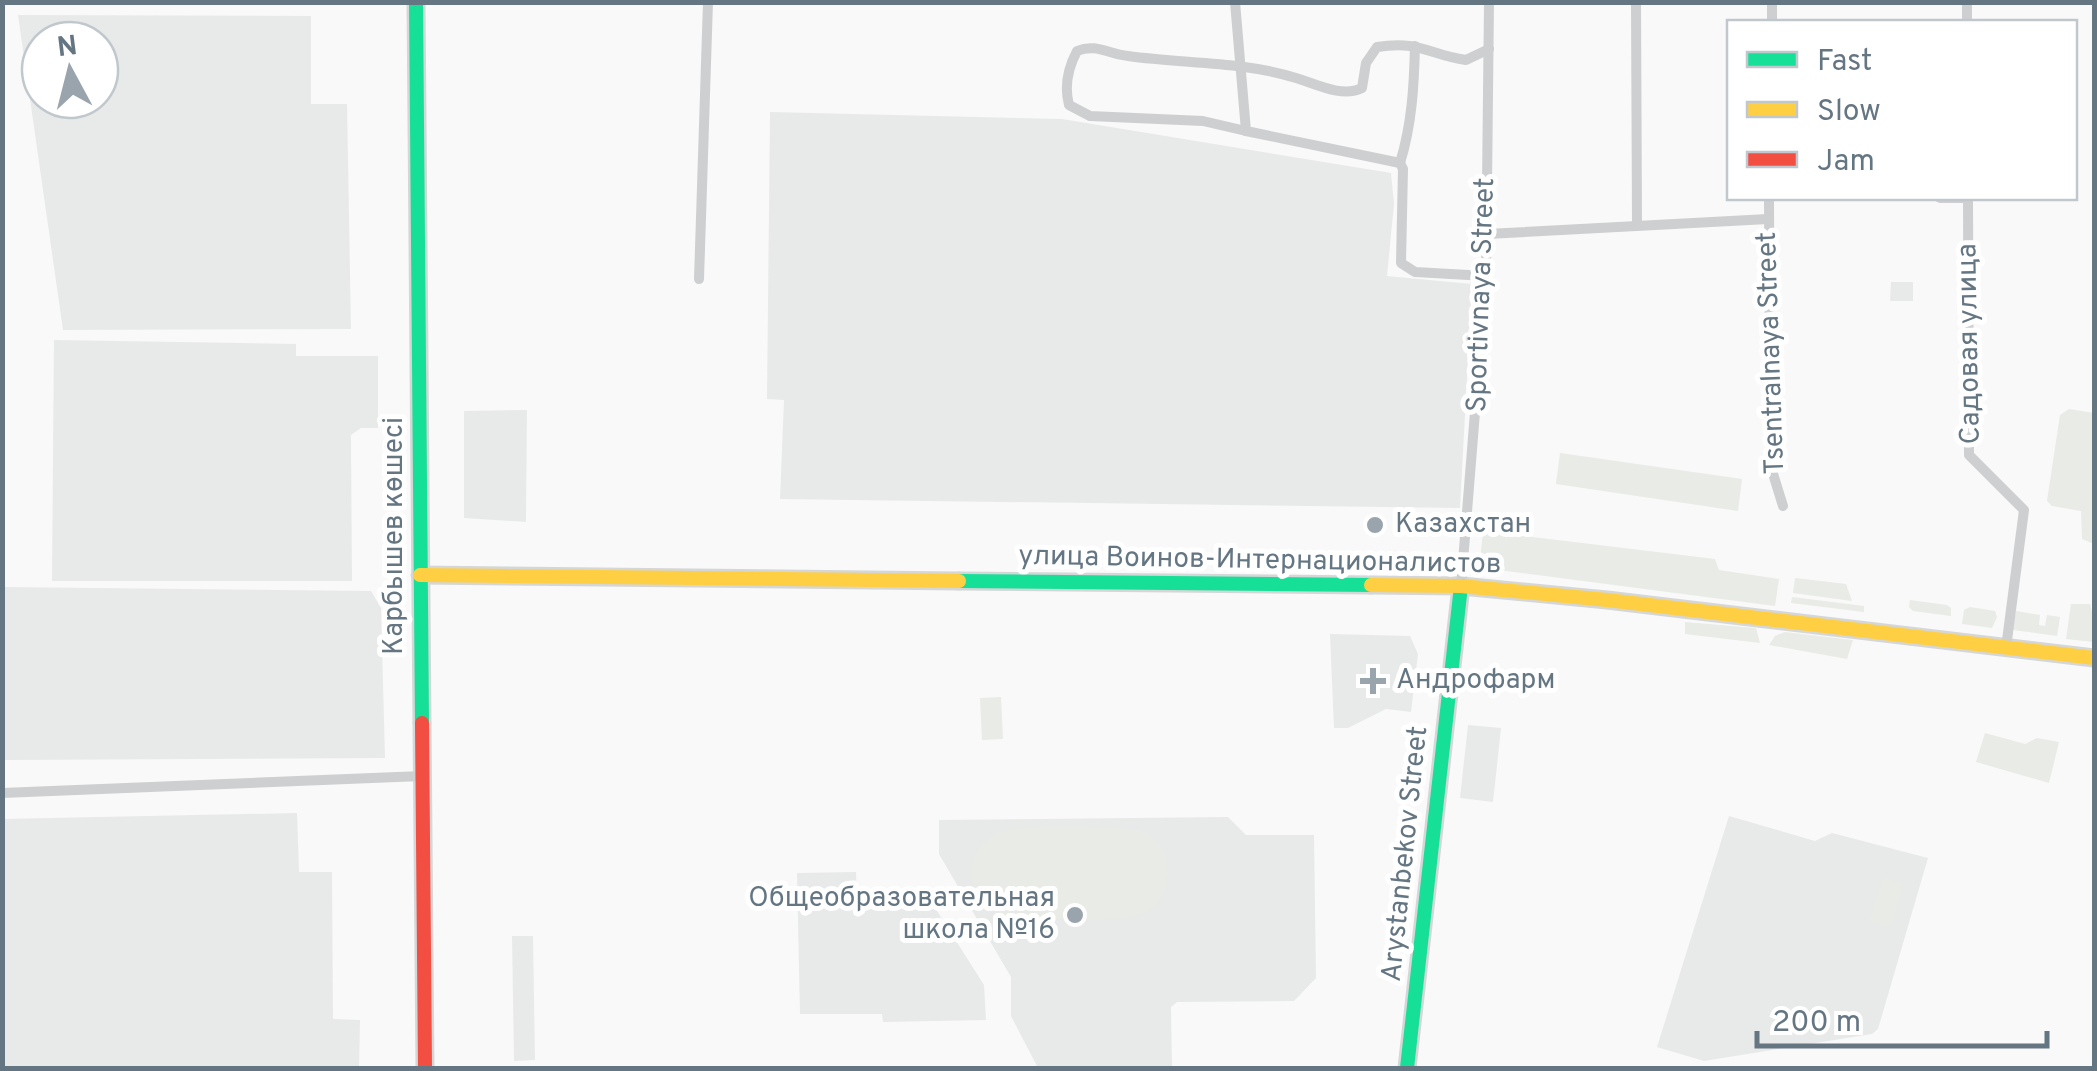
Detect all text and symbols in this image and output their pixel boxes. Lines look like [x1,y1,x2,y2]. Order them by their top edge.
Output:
north arrow [20,20,120,120]
legend [1727,20,2077,200]
text: N [55,29,79,67]
text: Fast [1817,44,1872,81]
text: Slow [1817,94,1881,131]
text: Jam [1817,144,1875,181]
street label: Sportivnaya Street [1460,177,1504,413]
street label: Tsentralnaya Street [1750,231,1794,475]
street label: Садовая улица [1950,243,1990,445]
street label: Карбышев көшесі [377,417,413,655]
place label: Казахстан [1395,507,1531,543]
marker: Казахстан [1364,514,1386,536]
street label: улица Воинов-Интернационалистов [1018,539,1502,583]
place label: Андрофарм [1396,663,1556,699]
marker: Андрофарм [1360,668,1386,694]
street label: Arystanbekov Street [1375,724,1437,984]
place label: Общеобразовательная школа №16 [748,881,1055,949]
marker: Общеобразовательная школа №16 [1064,904,1086,926]
scale bar [1757,986,2047,1048]
text: 200 m [1772,1005,1861,1042]

